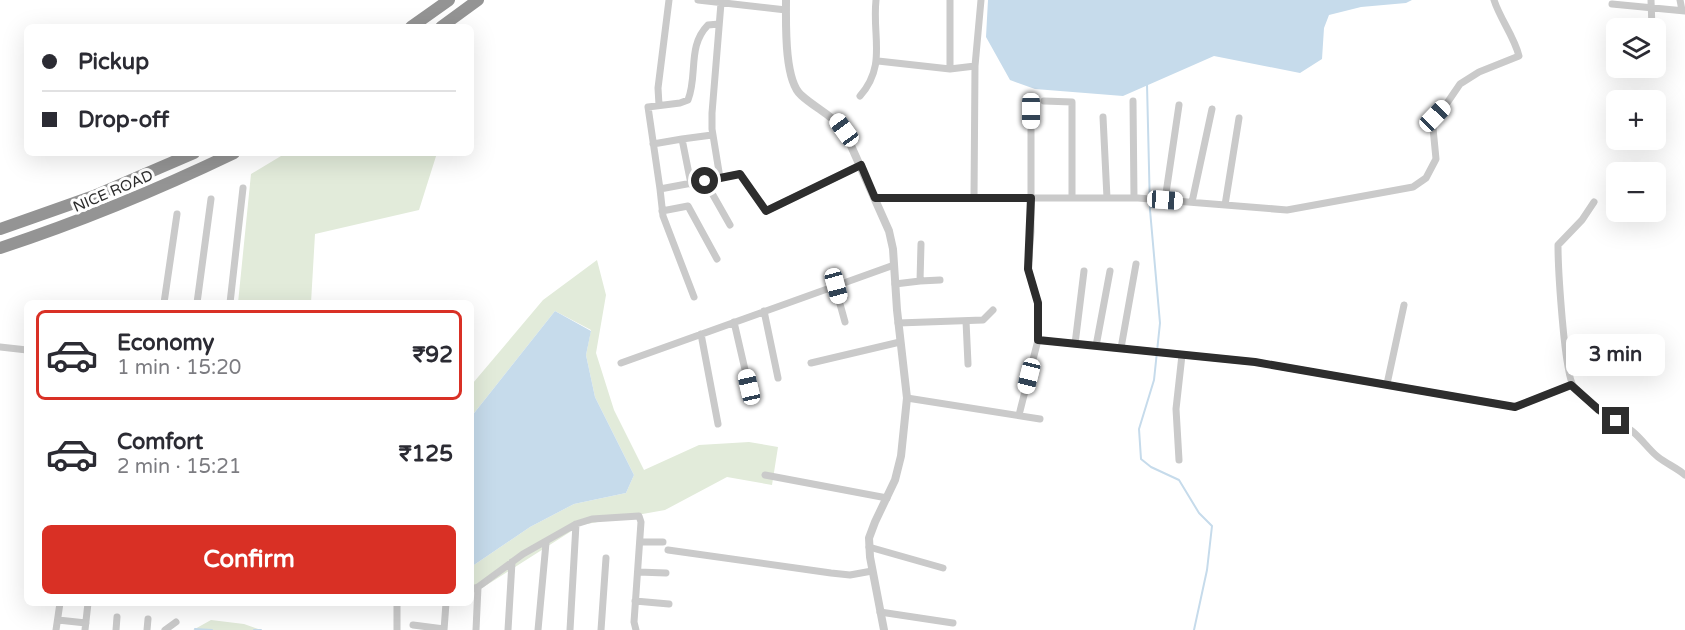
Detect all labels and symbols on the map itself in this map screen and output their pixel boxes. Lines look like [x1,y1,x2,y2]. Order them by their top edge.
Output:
car [1022,93,1040,129]
car [1416,97,1454,135]
car [826,110,862,150]
street label: NICE ROAD [70,166,156,216]
route start [691,167,718,194]
car [1146,190,1184,210]
car [823,266,849,306]
callout: 3 min [1566,334,1666,376]
car [1016,356,1042,396]
car [736,367,762,407]
route end [1602,407,1629,434]

